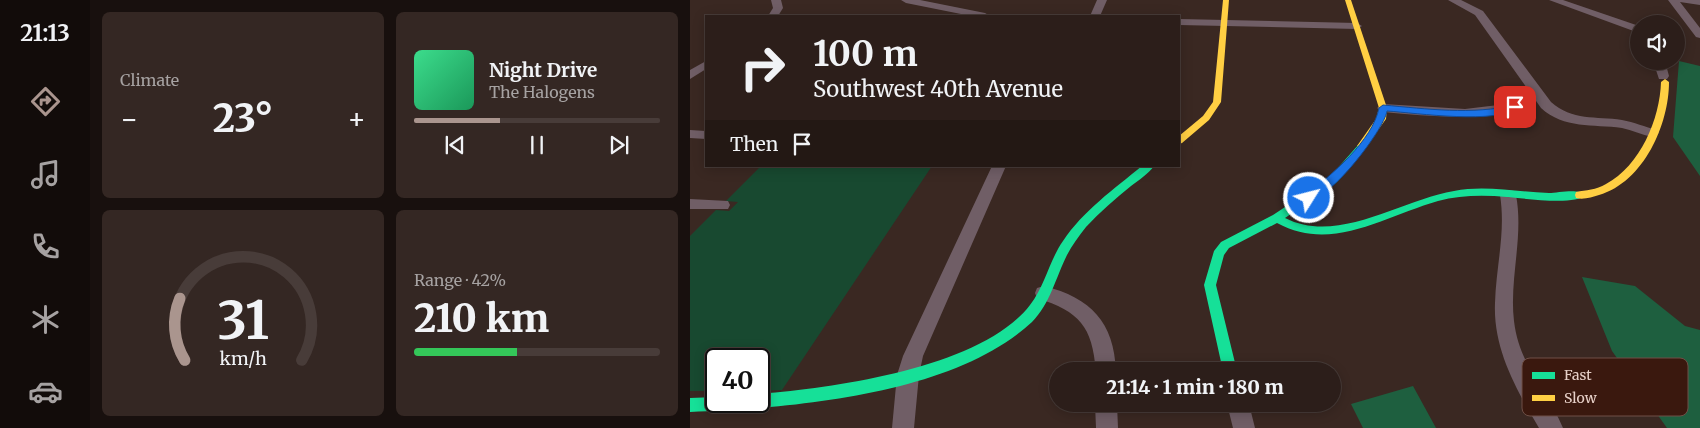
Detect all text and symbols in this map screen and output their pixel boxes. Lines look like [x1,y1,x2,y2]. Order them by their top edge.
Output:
map controls [1630,15,1685,70]
button: sound [1630,15,1685,70]
text: 21:13 [20,19,70,47]
text: 100 m [813,32,918,76]
icon: right [730,35,795,100]
text: Night Drive [489,58,597,82]
text: Climate [120,70,179,90]
text: Southwest 40th Avenue [813,75,1063,103]
text: The Halogens [489,82,595,102]
icon: directions [28,84,63,119]
pin [1494,86,1536,128]
icon: arrive [1501,93,1529,121]
text: 23° [213,95,273,142]
text: − [120,101,139,137]
text: + [347,101,366,137]
icon: arrive [788,130,816,158]
icon: previous [441,131,469,159]
icon: pause [523,131,551,159]
icon: next [605,131,633,159]
text: Then [730,132,778,156]
icon: music [28,157,63,192]
position arrow [1282,171,1334,223]
icon: phone [28,229,63,264]
text: Range · 42% [414,270,506,290]
text: 31 [217,288,269,353]
text: 210 km [414,295,549,342]
icon: climate [28,302,63,337]
text: km/h [219,347,267,370]
speed limit sign: 40 [705,348,770,413]
legend [1522,358,1688,416]
text: Fast [1564,366,1592,384]
icon: car [28,374,63,409]
text: 21:14 · 1 min · 180 m [1106,375,1284,399]
text: Slow [1564,389,1597,407]

